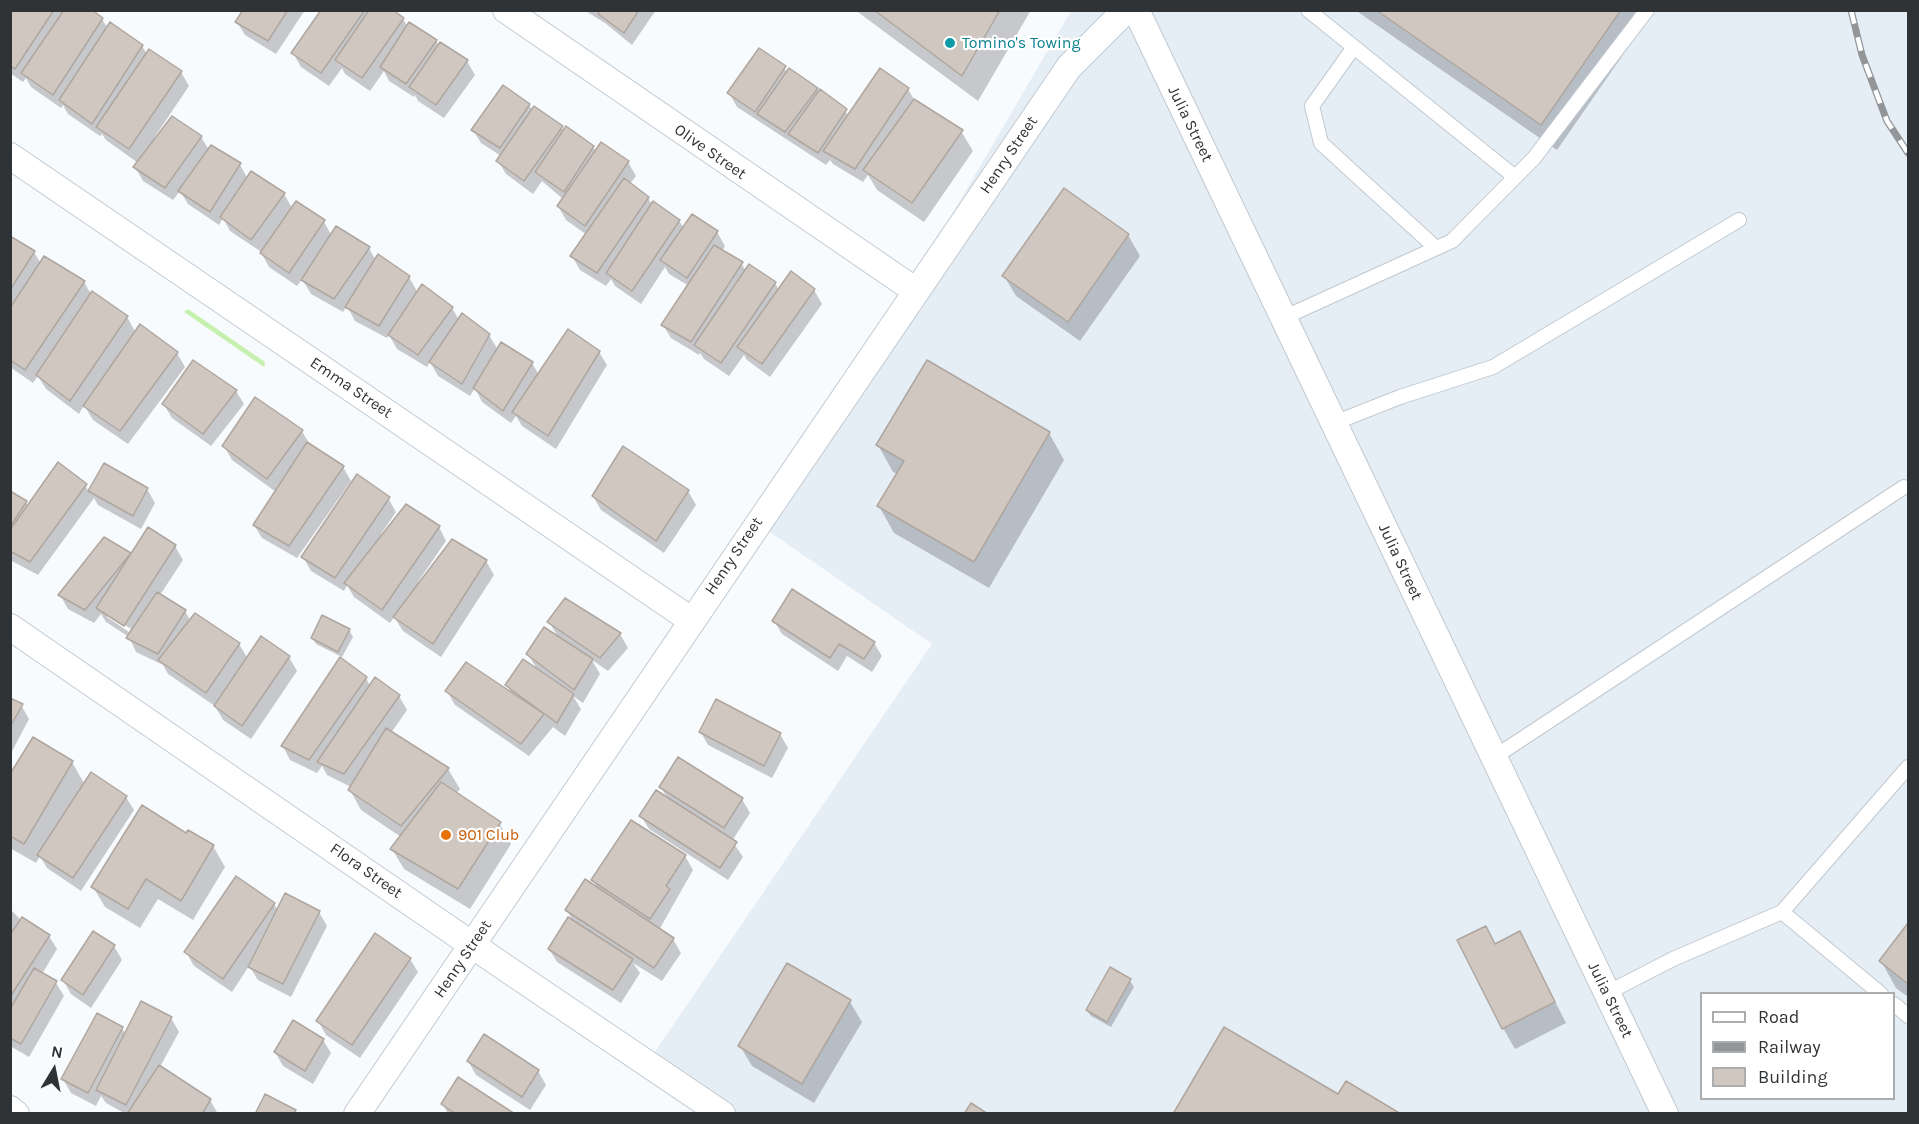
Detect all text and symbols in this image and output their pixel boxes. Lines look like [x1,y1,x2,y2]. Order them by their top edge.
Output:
place label: Tomino's Towing [962,33,1081,53]
marker: Tomino's Towing [943,36,957,50]
street label: Julia Street [1163,83,1217,165]
street label: Henry Street [976,113,1042,197]
street label: Olive Street [670,120,750,184]
street label: Emma Street [306,353,396,423]
street label: Henry Street [701,514,767,598]
street label: Julia Street [1374,521,1426,603]
place label: 901 Club [458,825,519,845]
marker: 901 Club [439,828,453,842]
street label: Flora Street [326,839,406,903]
street label: Henry Street [430,917,496,1001]
street label: Julia Street [1583,959,1637,1041]
legend [1700,992,1895,1100]
text: Road [1758,1006,1799,1028]
text: Railway [1758,1036,1821,1058]
north arrow [24,1040,84,1100]
text: N [50,1041,65,1062]
text: Building [1758,1066,1828,1088]

